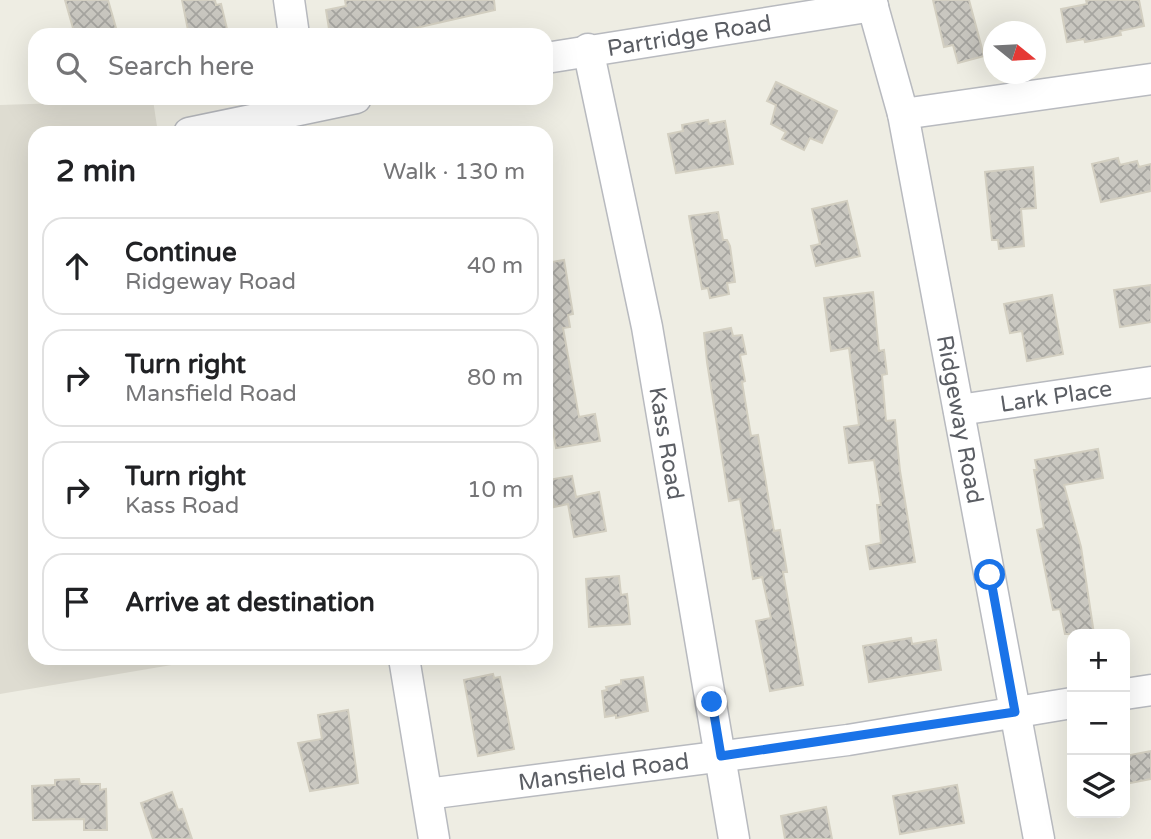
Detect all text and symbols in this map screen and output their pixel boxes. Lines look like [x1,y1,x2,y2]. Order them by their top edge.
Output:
street label: Partridge Road [605,9,773,63]
north arrow [983,21,1046,84]
search box [28,28,553,105]
icon: search [52,48,90,86]
text: Search here [108,51,254,82]
text: 2 min [56,153,136,190]
text: Walk · 130 m [383,158,525,186]
text: Continue [125,237,237,268]
icon: ahead [58,247,96,285]
text: 40 m [467,252,523,280]
text: Ridgeway Road [125,268,296,296]
street label: Ridgeway Road [930,333,989,506]
text: Turn right [125,349,246,380]
icon: right [58,359,96,397]
text: 80 m [467,364,523,392]
street label: Lark Place [998,375,1114,419]
text: Mansfield Road [125,380,297,408]
street label: Kass Road [642,385,689,502]
text: Turn right [125,461,246,492]
icon: right [58,471,96,509]
text: 10 m [467,476,523,504]
text: Kass Road [125,492,239,520]
route start [974,559,1005,590]
icon: arrive [58,583,96,621]
text: Arrive at destination [125,587,375,618]
map controls [1067,629,1130,818]
button: + [1067,629,1130,692]
route end [696,686,727,717]
button: − [1067,692,1130,755]
street label: Mansfield Road [517,748,691,797]
button: layers [1067,755,1130,818]

